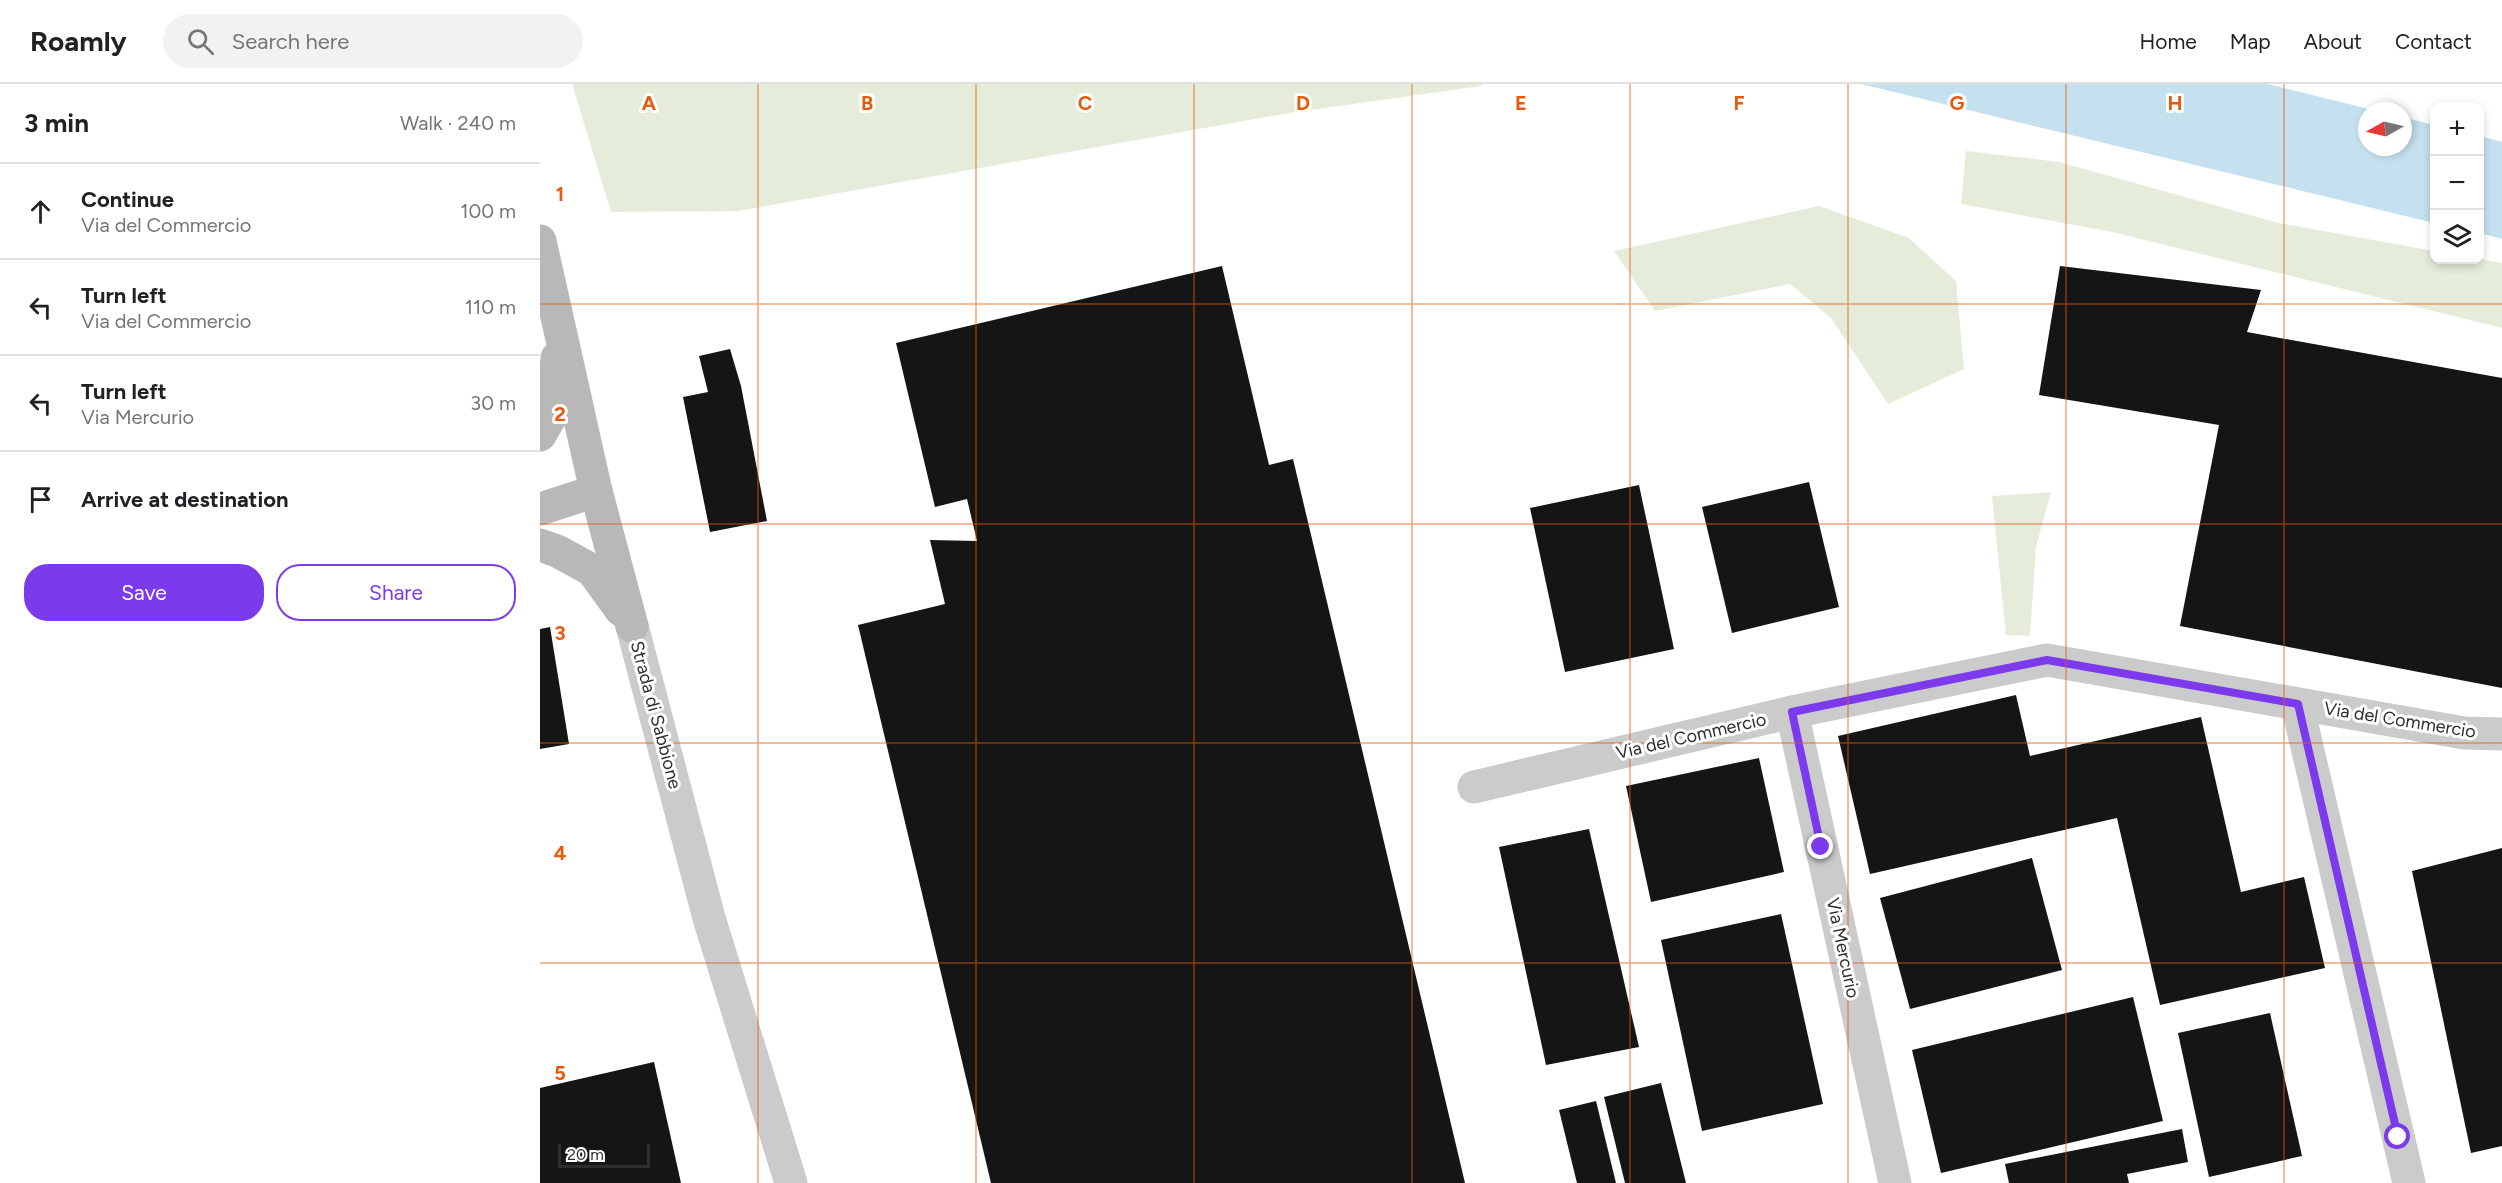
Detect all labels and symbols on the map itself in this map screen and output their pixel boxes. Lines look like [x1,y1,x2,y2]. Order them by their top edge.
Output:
text: A [642,91,657,115]
text: B [861,91,873,115]
text: C [1078,91,1092,115]
text: D [1296,91,1310,115]
text: E [1515,91,1527,115]
text: F [1733,91,1745,115]
text: G [1950,91,1965,115]
text: H [2168,91,2183,115]
north arrow [2358,102,2412,156]
text: 1 [556,182,564,206]
text: 2 [554,402,566,426]
text: 3 [554,621,566,645]
street label: Strada di Sabbione [626,639,686,792]
street label: Via del Commercio [2323,697,2477,743]
street label: Via del Commercio [1614,708,1768,764]
route end [1807,833,1833,859]
text: 4 [554,841,567,865]
street label: Via Mercurio [1822,896,1864,1000]
text: 5 [554,1061,566,1085]
route start [2384,1123,2410,1149]
scale bar [558,1141,650,1168]

